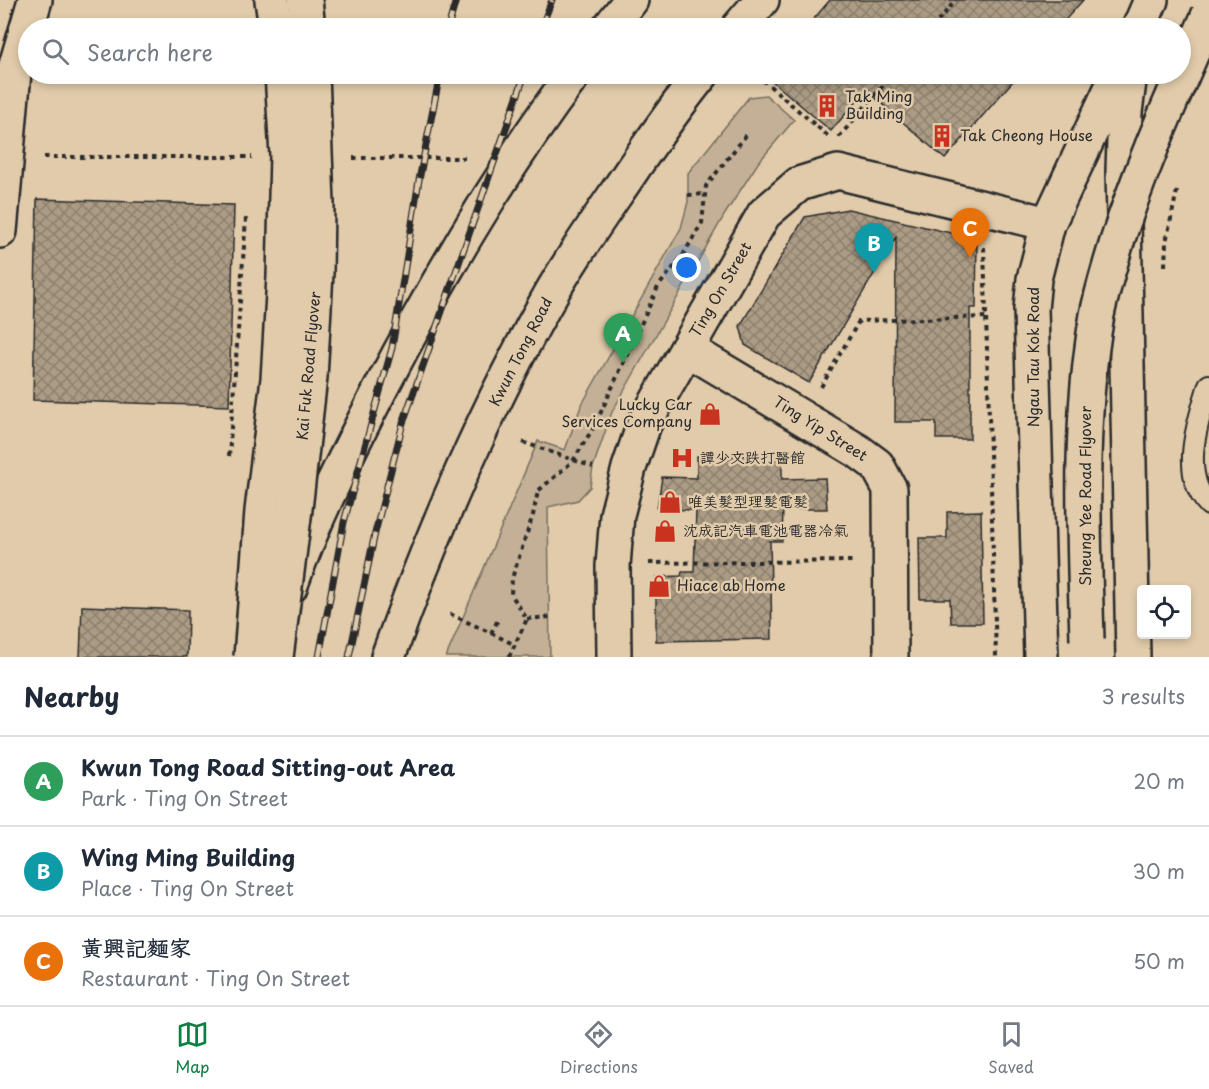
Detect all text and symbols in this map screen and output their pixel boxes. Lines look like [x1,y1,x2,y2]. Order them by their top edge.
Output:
search box [18,18,1191,84]
icon: search [39,35,72,68]
text: Search here [87,35,213,68]
place label: Tak Ming Building [845,84,912,124]
building icon: Tak Ming Building [814,93,840,119]
building icon: Tak Cheong House [929,123,955,149]
place label: Tak Cheong House [960,123,1093,146]
pin: C [950,208,990,258]
pin: B [854,224,894,273]
street label: Ting On Street [683,237,756,341]
your location [672,253,701,282]
street label: Ngau Tau Kok Road [1021,287,1044,427]
street label: Kai Fuk Road Flyover [290,290,325,441]
street label: Kwun Tong Road [482,293,557,410]
pin: A [604,314,642,363]
street label: Ting Yip Street [769,389,873,466]
place label: Lucky Car Services Company [561,392,692,432]
shop icon: Lucky Car Services Company [697,401,723,427]
street label: Sheung Yee Road Flyover [1073,406,1096,586]
hospital icon: 譚少文跌打醫館 [669,445,695,471]
place label: 譚少文跌打醫館 [700,445,805,468]
shop icon: 唯美髮型理髮電髮 [657,489,683,515]
place label: 唯美髮型理髮電髮 [688,489,808,512]
shop icon: 沈成記汽車電池電器冷氣 [652,518,678,544]
place label: 沈成記汽車電池電器冷氣 [683,518,848,541]
shop icon: Hiace ab Home [646,573,672,599]
place label: Hiace ab Home [677,573,786,596]
map controls [1137,585,1191,639]
button: locate [1137,585,1191,639]
text: Nearby [24,677,119,716]
text: 3 results [1102,681,1185,711]
text: Kwun Tong Road Sitting-out Area [81,750,455,783]
text: A [36,766,51,796]
text: 20 m [1133,766,1185,796]
text: Park · Ting On Street [81,783,288,813]
text: Wing Ming Building [81,840,295,873]
text: B [37,856,50,886]
text: 30 m [1132,856,1185,886]
text: Place · Ting On Street [81,873,294,903]
text: 黃興記麵家 [81,930,191,963]
text: C [36,946,51,976]
text: 50 m [1133,946,1185,976]
text: Restaurant · Ting On Street [81,963,350,993]
tab: Map [175,1018,209,1078]
tab: Directions [560,1018,638,1078]
tab: Saved [988,1018,1034,1078]

